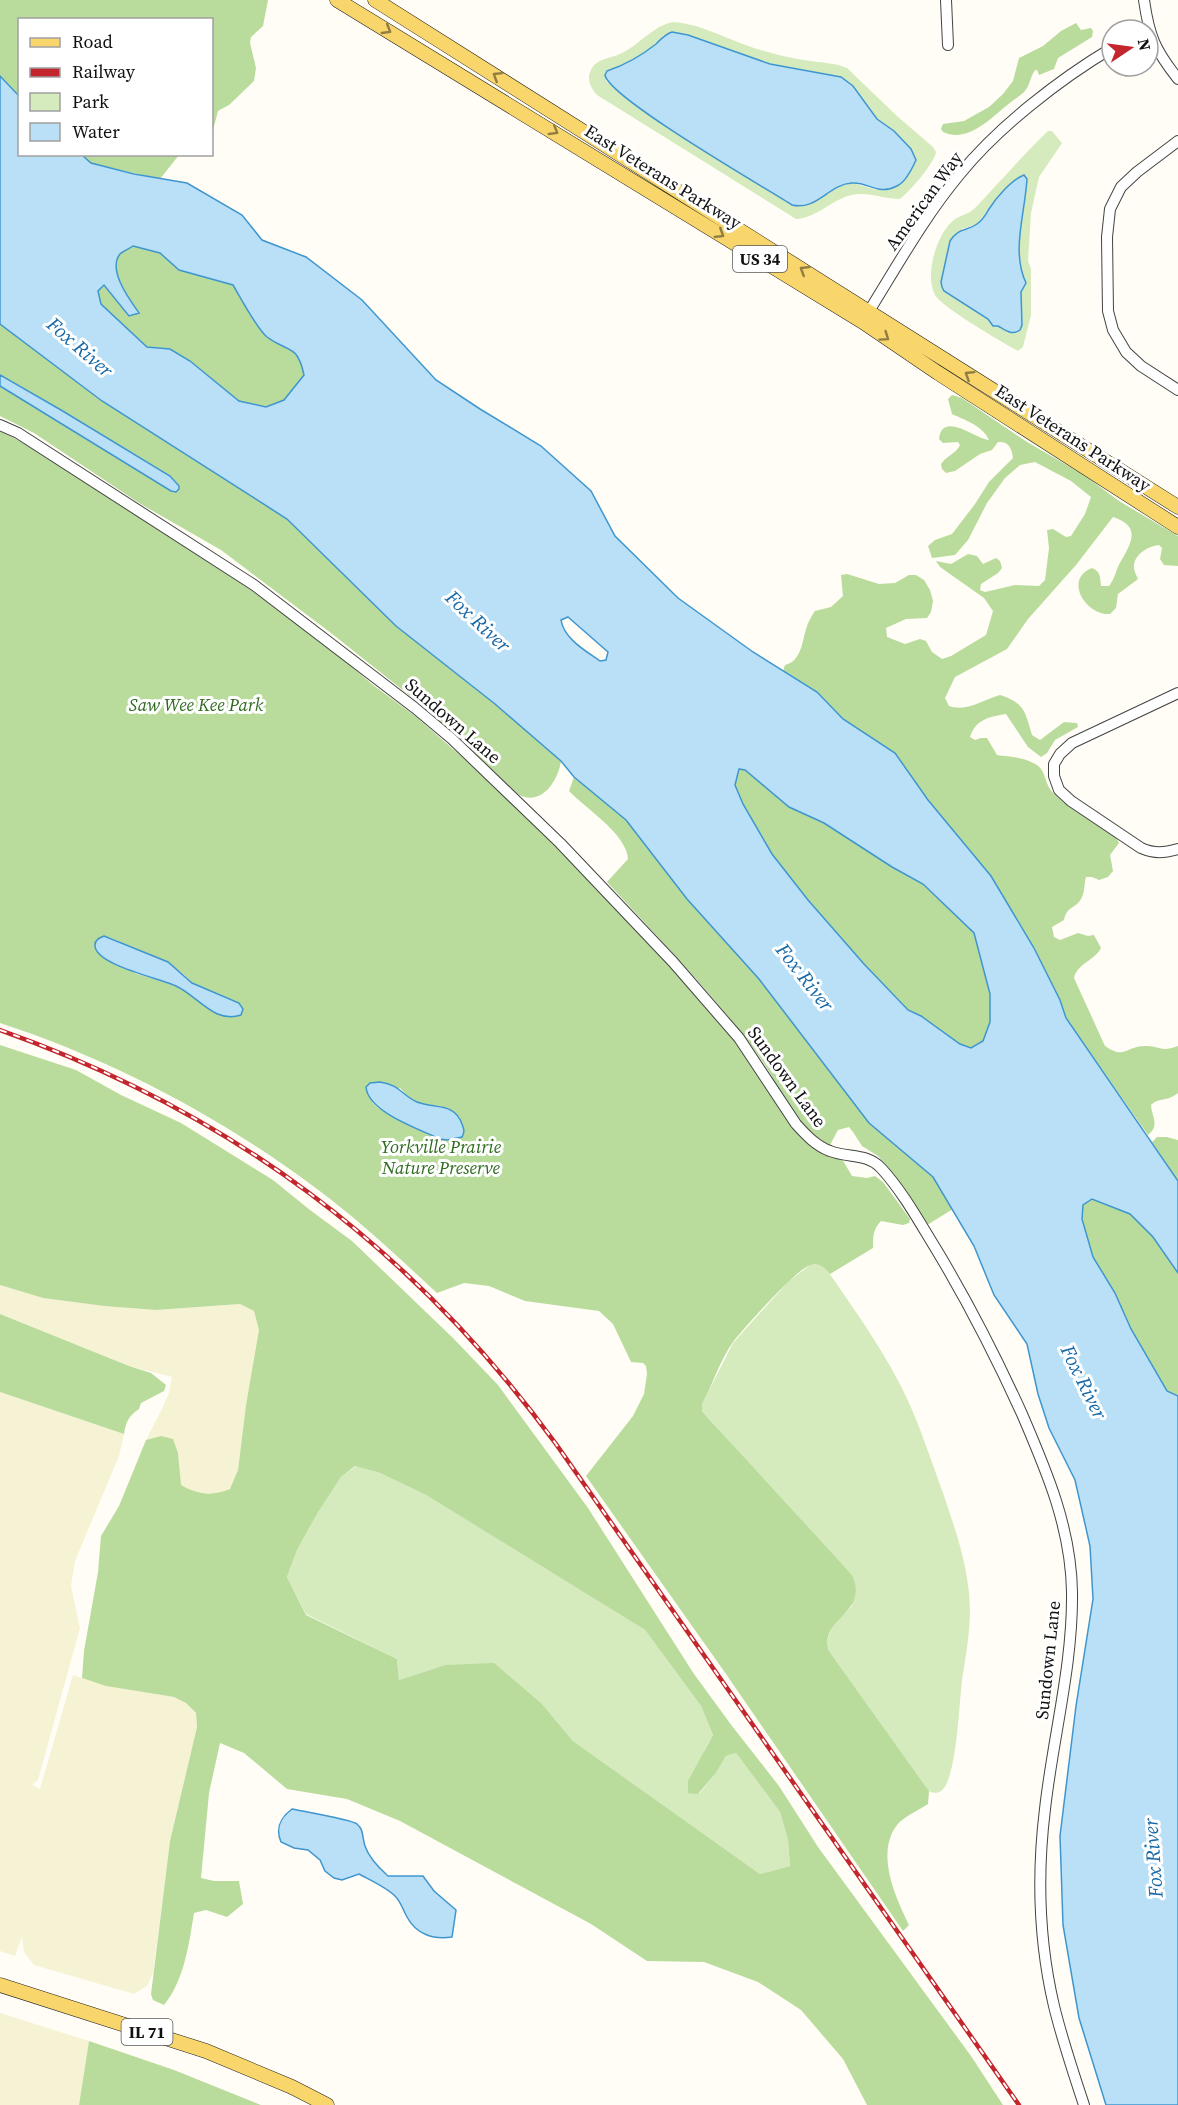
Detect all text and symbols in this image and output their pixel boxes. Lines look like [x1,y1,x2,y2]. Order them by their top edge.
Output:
legend [18,18,213,156]
north arrow [1100,18,1160,78]
one-way arrow [381,23,391,34]
text: Road [72,29,113,54]
text: N [1133,36,1157,53]
text: Railway [72,59,136,84]
one-way arrow [493,73,504,84]
text: Park [72,89,109,114]
street label: East Veterans Parkway [580,118,747,235]
text: Water [72,119,120,144]
one-way arrow [548,124,558,136]
street label: American Way [879,145,969,255]
one-way arrow [714,226,724,238]
road number: US 34 [733,246,787,272]
one-way arrow [800,266,810,278]
water label: Fox River [40,310,120,384]
one-way arrow [879,330,890,341]
one-way arrow [965,370,975,382]
street label: East Veterans Parkway [991,378,1156,498]
water label: Fox River [439,583,517,659]
street label: Sundown Lane [400,672,507,769]
park label: Saw Wee Kee Park [129,692,264,717]
water label: Fox River [769,936,841,1018]
street label: Sundown Lane [742,1021,833,1132]
park label: Yorkville Prairie Nature Preserve [381,1134,502,1180]
water label: Fox River [1054,1339,1114,1425]
street label: Sundown Lane [1029,1599,1066,1721]
water label: Fox River [1136,1816,1170,1900]
road number: IL 71 [122,2019,172,2045]

